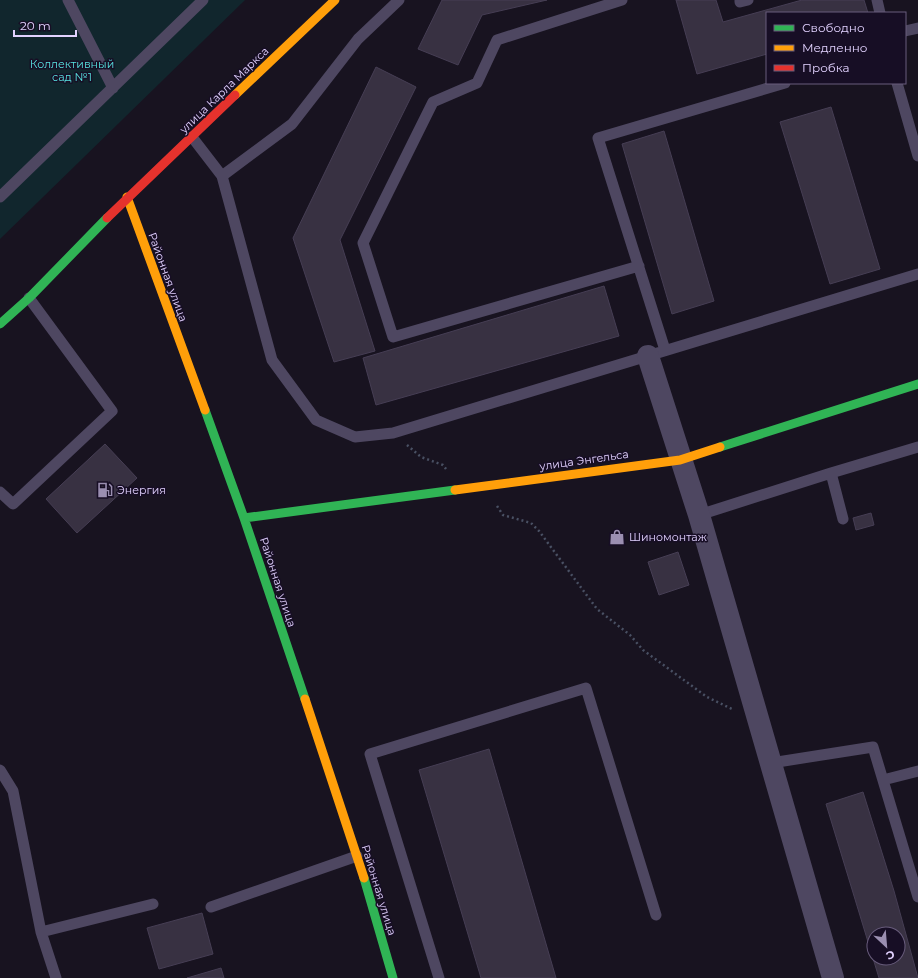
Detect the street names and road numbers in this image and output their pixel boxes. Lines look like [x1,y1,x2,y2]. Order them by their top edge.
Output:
street label: улица Карла Маркса [176,44,271,137]
street label: Районная улица [145,231,191,323]
street label: улица Энгельса [538,447,629,473]
street label: Районная улица [257,535,299,629]
street label: Районная улица [359,843,399,937]

